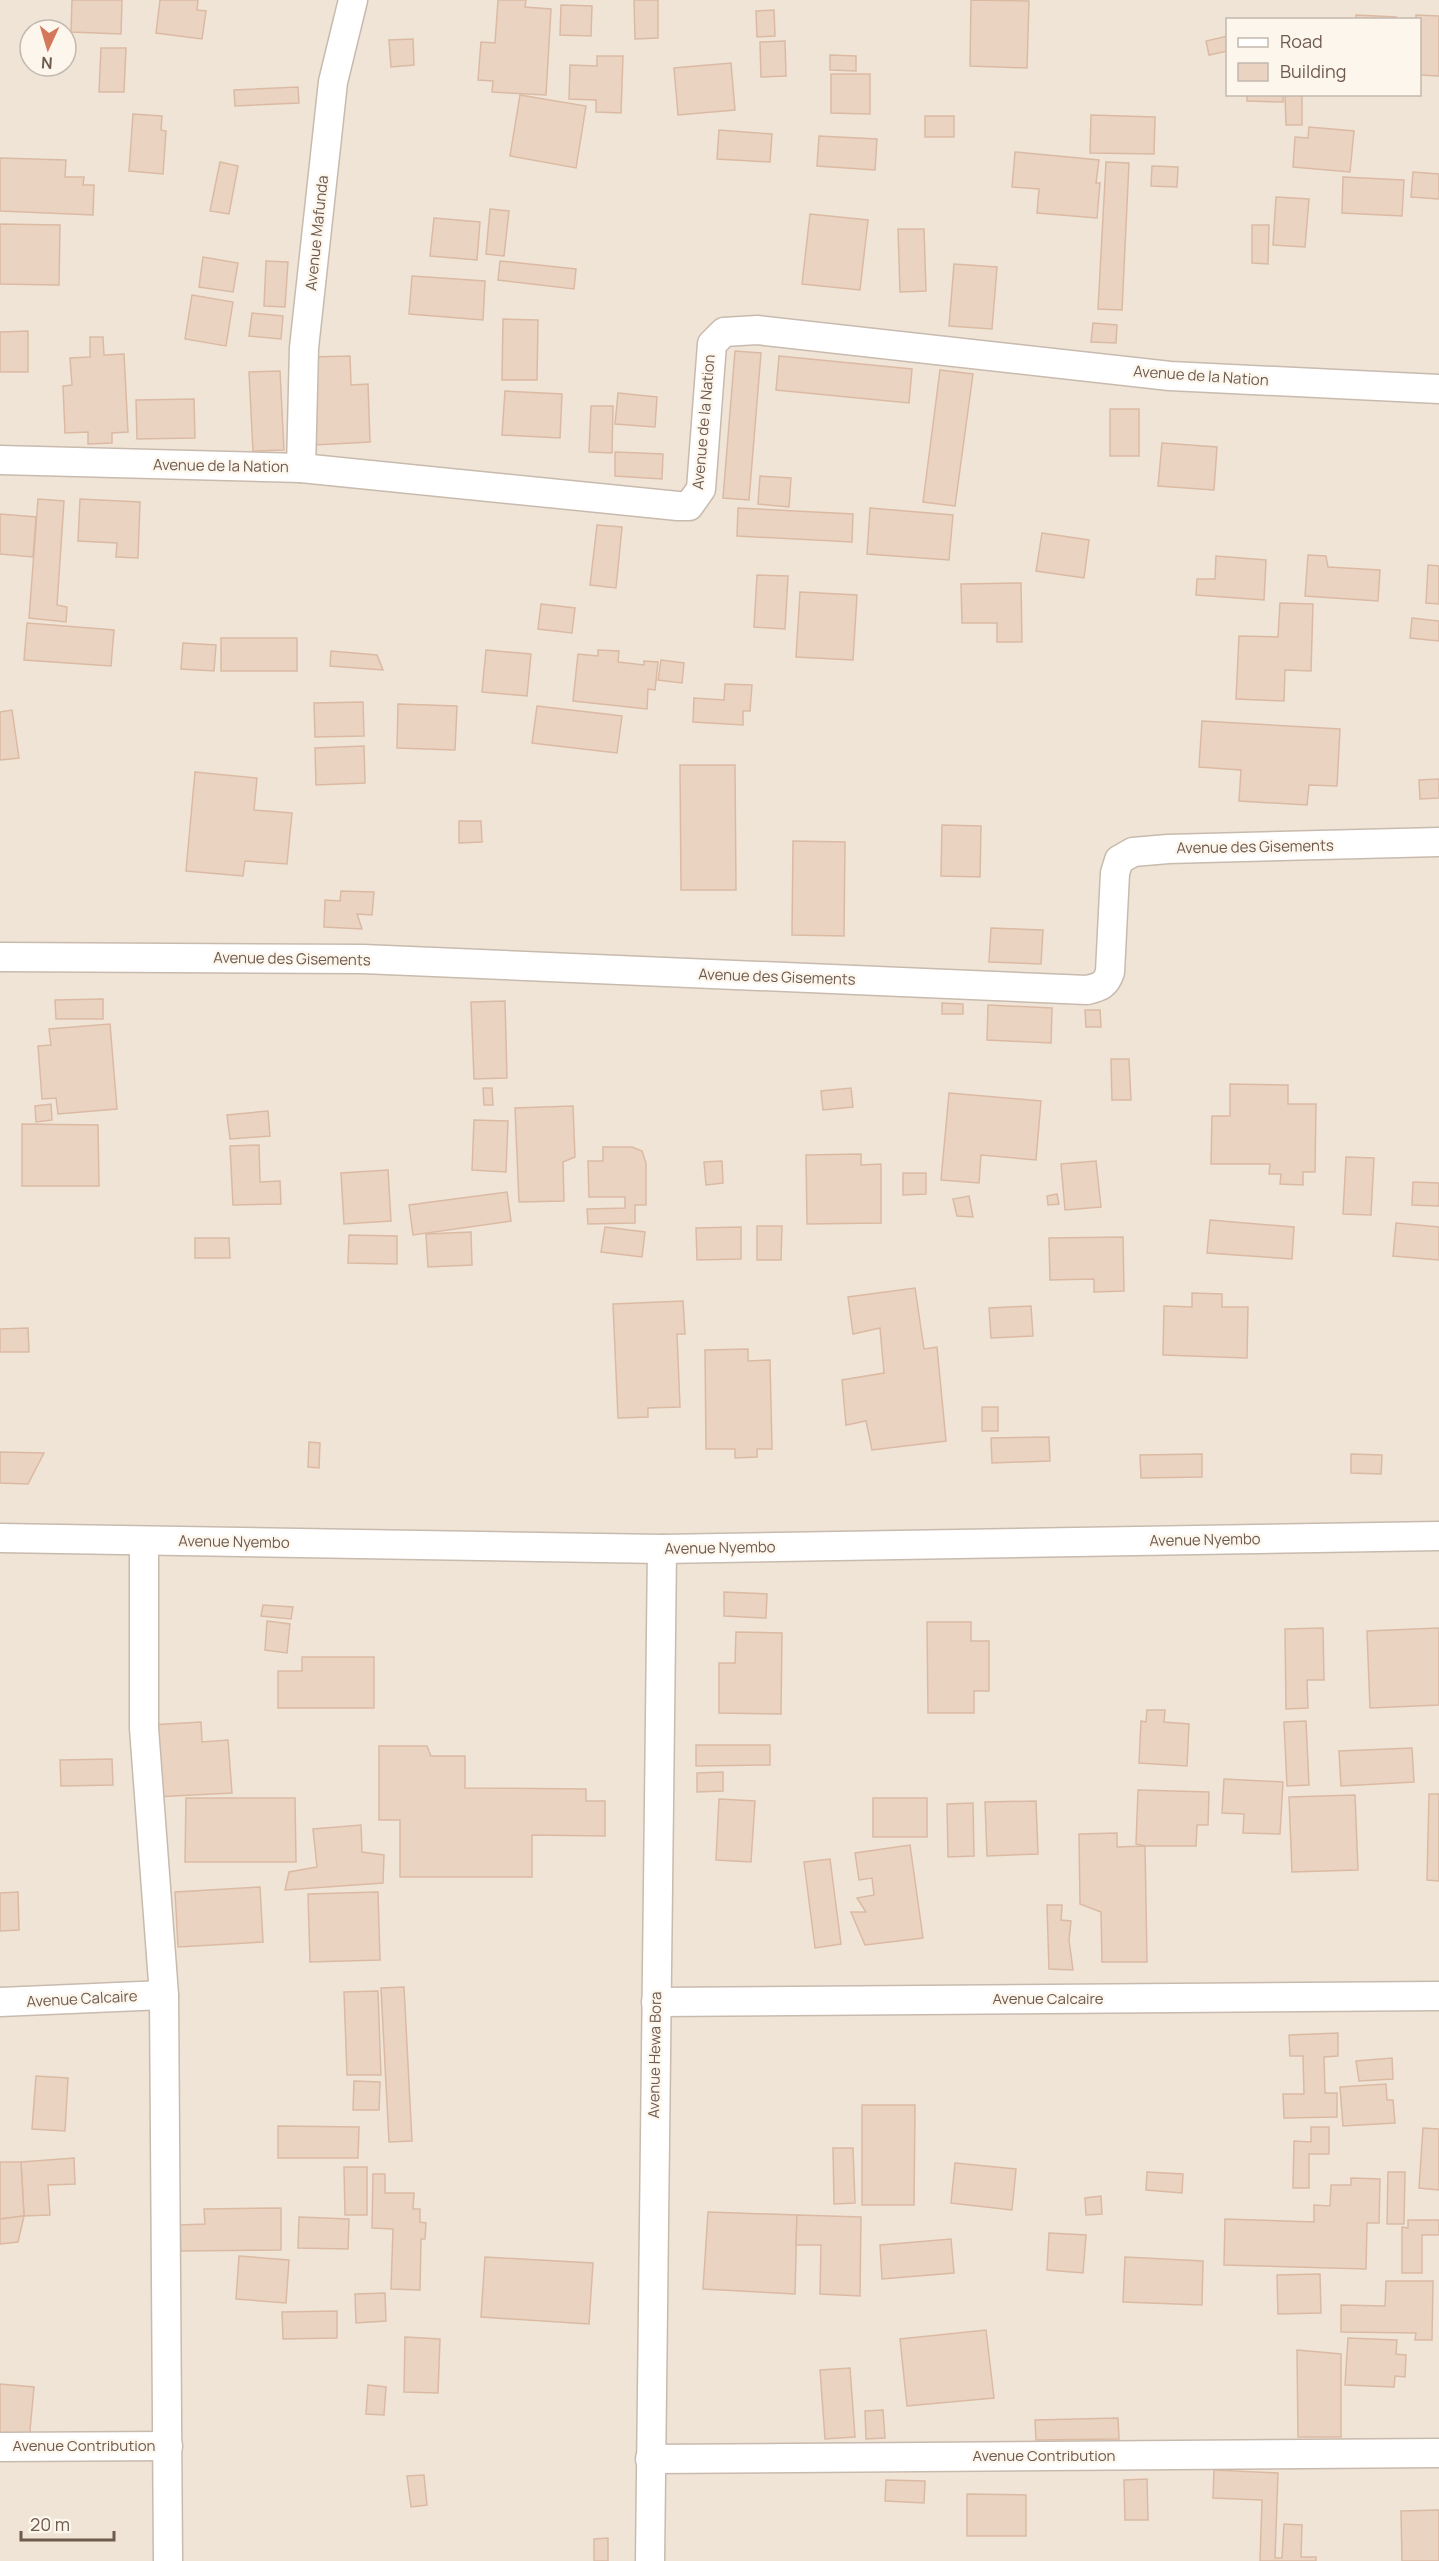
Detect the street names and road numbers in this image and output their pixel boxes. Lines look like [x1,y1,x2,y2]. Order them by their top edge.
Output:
street label: Avenue Mafunda [300,174,333,292]
street label: Avenue de la Nation [687,353,720,490]
street label: Avenue de la Nation [1133,360,1270,391]
street label: Avenue de la Nation [153,454,289,477]
street label: Avenue des Gisements [1176,835,1334,858]
street label: Avenue des Gisements [213,947,371,970]
street label: Avenue des Gisements [698,963,856,990]
street label: Avenue Nyembo [1149,1528,1261,1551]
street label: Avenue Nyembo [178,1530,290,1553]
street label: Avenue Nyembo [664,1536,776,1559]
street label: Avenue Calcaire [26,1985,138,2012]
street label: Avenue Calcaire [992,1988,1104,2009]
street label: Avenue Hewa Bora [643,1991,666,2119]
street label: Avenue Contribution [13,2435,156,2456]
street label: Avenue Contribution [973,2445,1116,2466]

